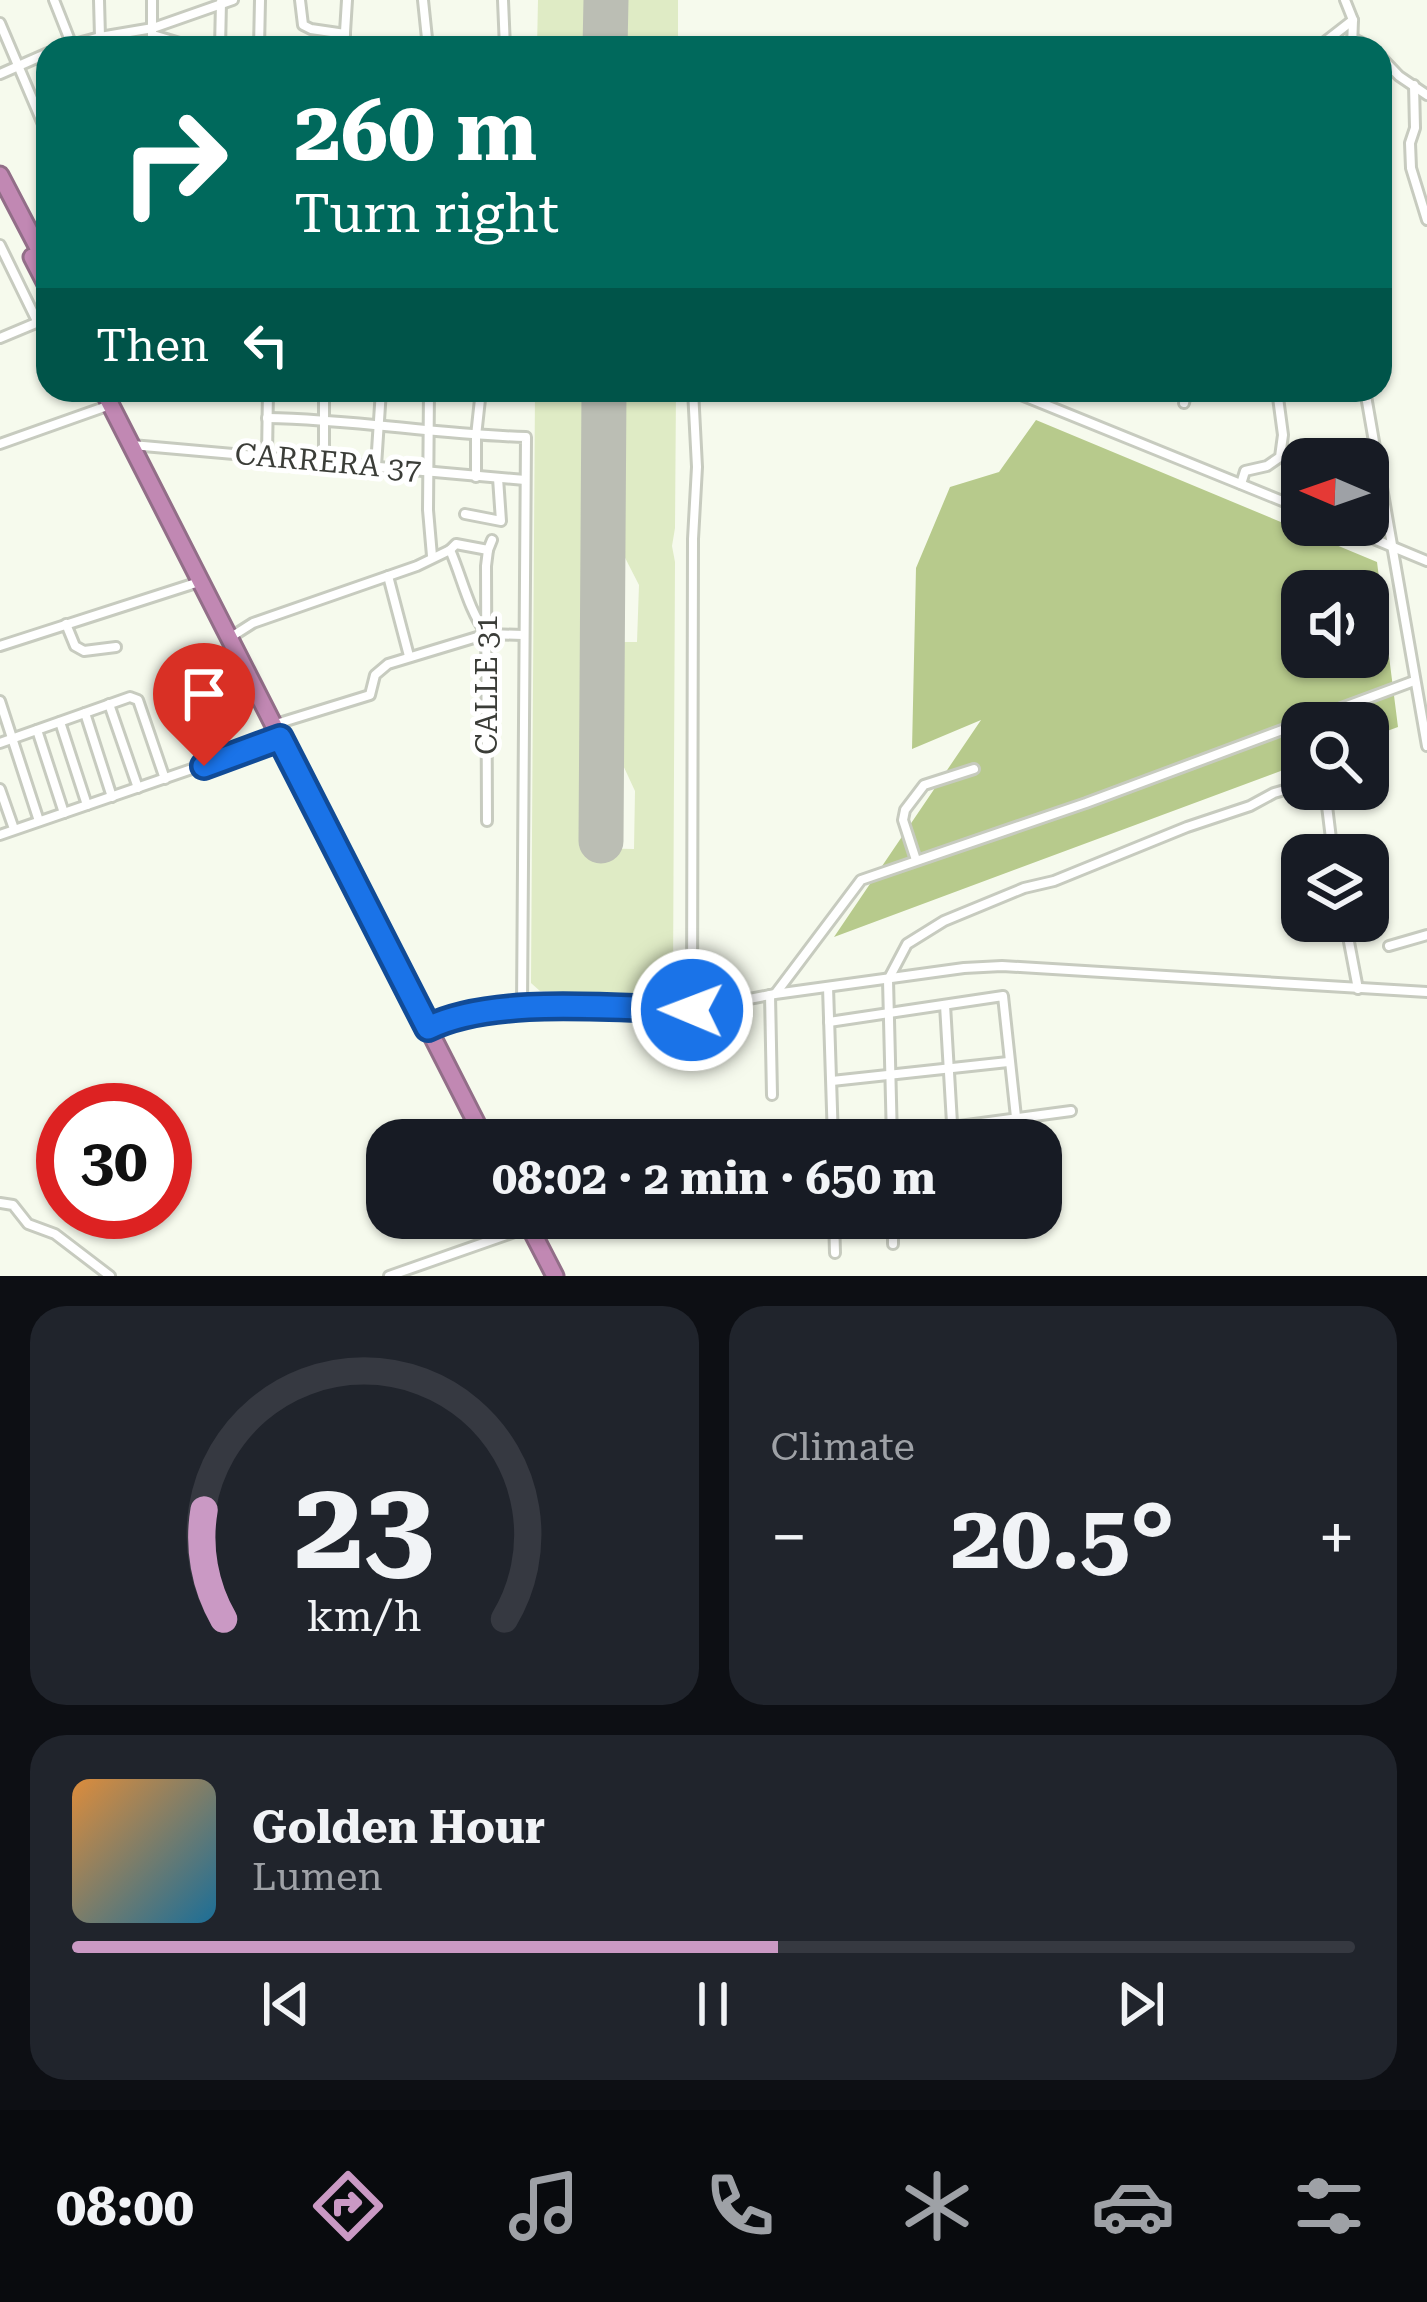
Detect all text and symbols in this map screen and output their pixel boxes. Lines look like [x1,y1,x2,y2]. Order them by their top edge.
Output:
text: 260 m [294,82,537,180]
icon: right [96,84,252,240]
text: Turn right [294,182,559,245]
icon: left [233,312,299,378]
text: Then [96,319,209,372]
street label: CARRERA 37 [234,436,423,487]
north arrow [1281,438,1389,546]
map controls [1281,438,1389,942]
button: sound [1281,570,1389,678]
street label: CALLE 31 [469,615,504,755]
pin [153,643,255,766]
icon: arrive [171,661,237,727]
button: search [1281,702,1389,810]
button: layers [1281,834,1389,942]
position arrow [629,947,755,1073]
speed limit sign: 30 [36,1083,192,1239]
text: 08:02 · 2 min · 650 m [492,1152,936,1205]
text: Climate [771,1424,915,1470]
text: 23 [294,1452,434,1598]
text: 20.5° [951,1485,1175,1590]
text: − [771,1499,807,1576]
text: + [1318,1499,1355,1576]
text: km/h [307,1590,422,1640]
text: Golden Hour [252,1801,545,1854]
text: Lumen [252,1854,383,1900]
icon: previous [253,1971,319,2037]
icon: pause [680,1971,746,2037]
icon: next [1108,1971,1174,2037]
icon: directions [306,2164,390,2248]
icon: music [502,2164,586,2248]
icon: phone [698,2164,782,2248]
icon: climate [895,2164,979,2248]
icon: car [1091,2164,1175,2248]
icon: filters [1287,2164,1371,2248]
text: 08:00 [56,2175,194,2238]

